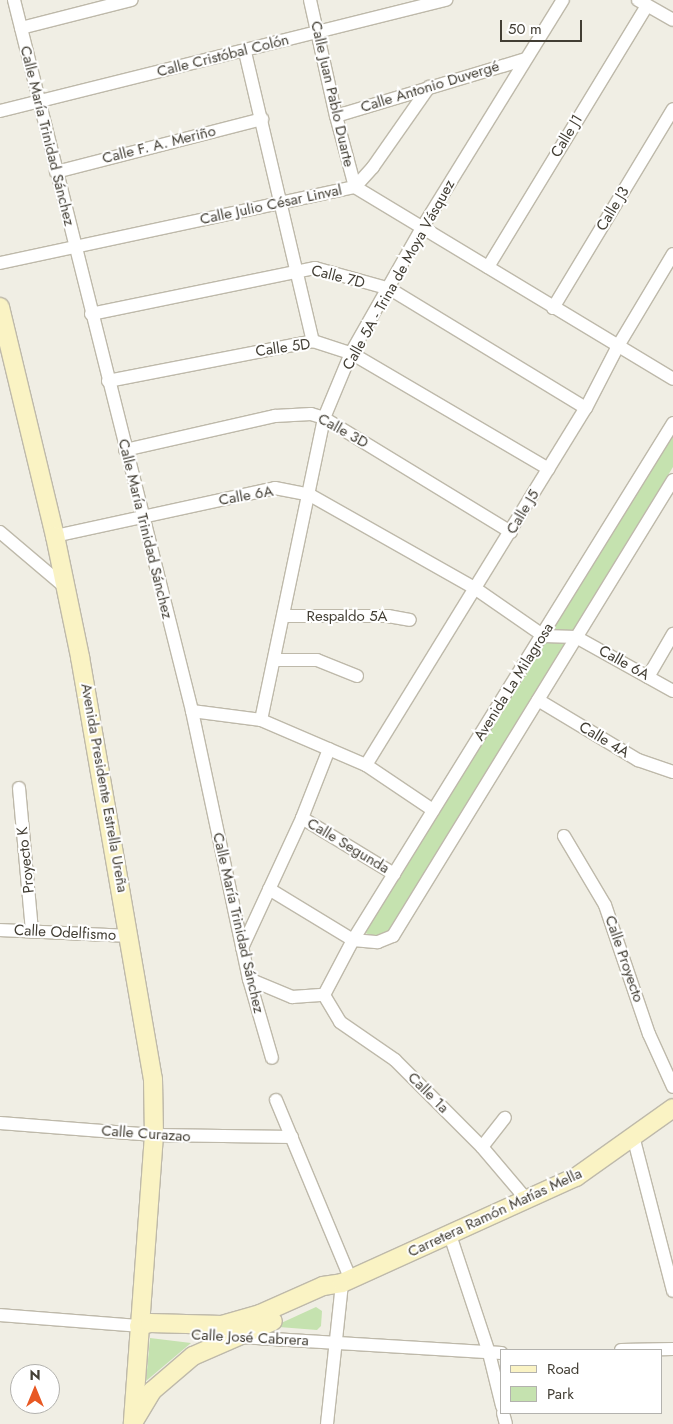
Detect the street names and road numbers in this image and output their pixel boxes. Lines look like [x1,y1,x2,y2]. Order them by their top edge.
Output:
street label: Calle Juan Pablo Duarte [306,19,358,169]
street label: Calle Cristóbal Colón [155,31,291,81]
street label: Calle María Trinidad Sánchez [16,44,78,228]
street label: Calle Antonio Duvergé [359,57,501,117]
street label: Calle J1 [547,111,587,161]
street label: Calle F. A. Meriño [100,122,218,168]
street label: Calle 5A - Trina de Moya Vásquez [339,177,459,373]
street label: Calle Julio César Linval [198,181,344,229]
street label: Calle J3 [593,184,633,234]
street label: Calle 7D [309,262,367,292]
street label: Calle 5D [254,335,312,361]
street label: Calle 3D [315,410,371,452]
street label: Calle María Trinidad Sánchez [114,437,176,621]
street label: Calle 6A [217,482,275,510]
street label: Calle J5 [503,487,543,537]
street label: Respaldo 5A [307,608,387,626]
street label: Avenida La Milagrosa [470,620,558,744]
street label: Calle 6A [596,642,652,684]
street label: Avenida Presidente Estrella Ureña [77,682,131,894]
street label: Calle 4A [576,718,632,762]
street label: Calle Segunda [304,814,392,878]
street label: Proyecto K [14,826,38,894]
street label: Calle María Trinidad Sánchez [208,831,268,1015]
street label: Calle Proyecto [601,913,647,1005]
street label: Calle Odelfismo [13,921,117,945]
street label: Calle 1a [404,1069,452,1117]
street label: Calle Curazao [101,1122,191,1146]
street label: Carretera Ramón Matías Mella [405,1165,585,1261]
street label: Calle José Cabrera [191,1326,309,1350]

